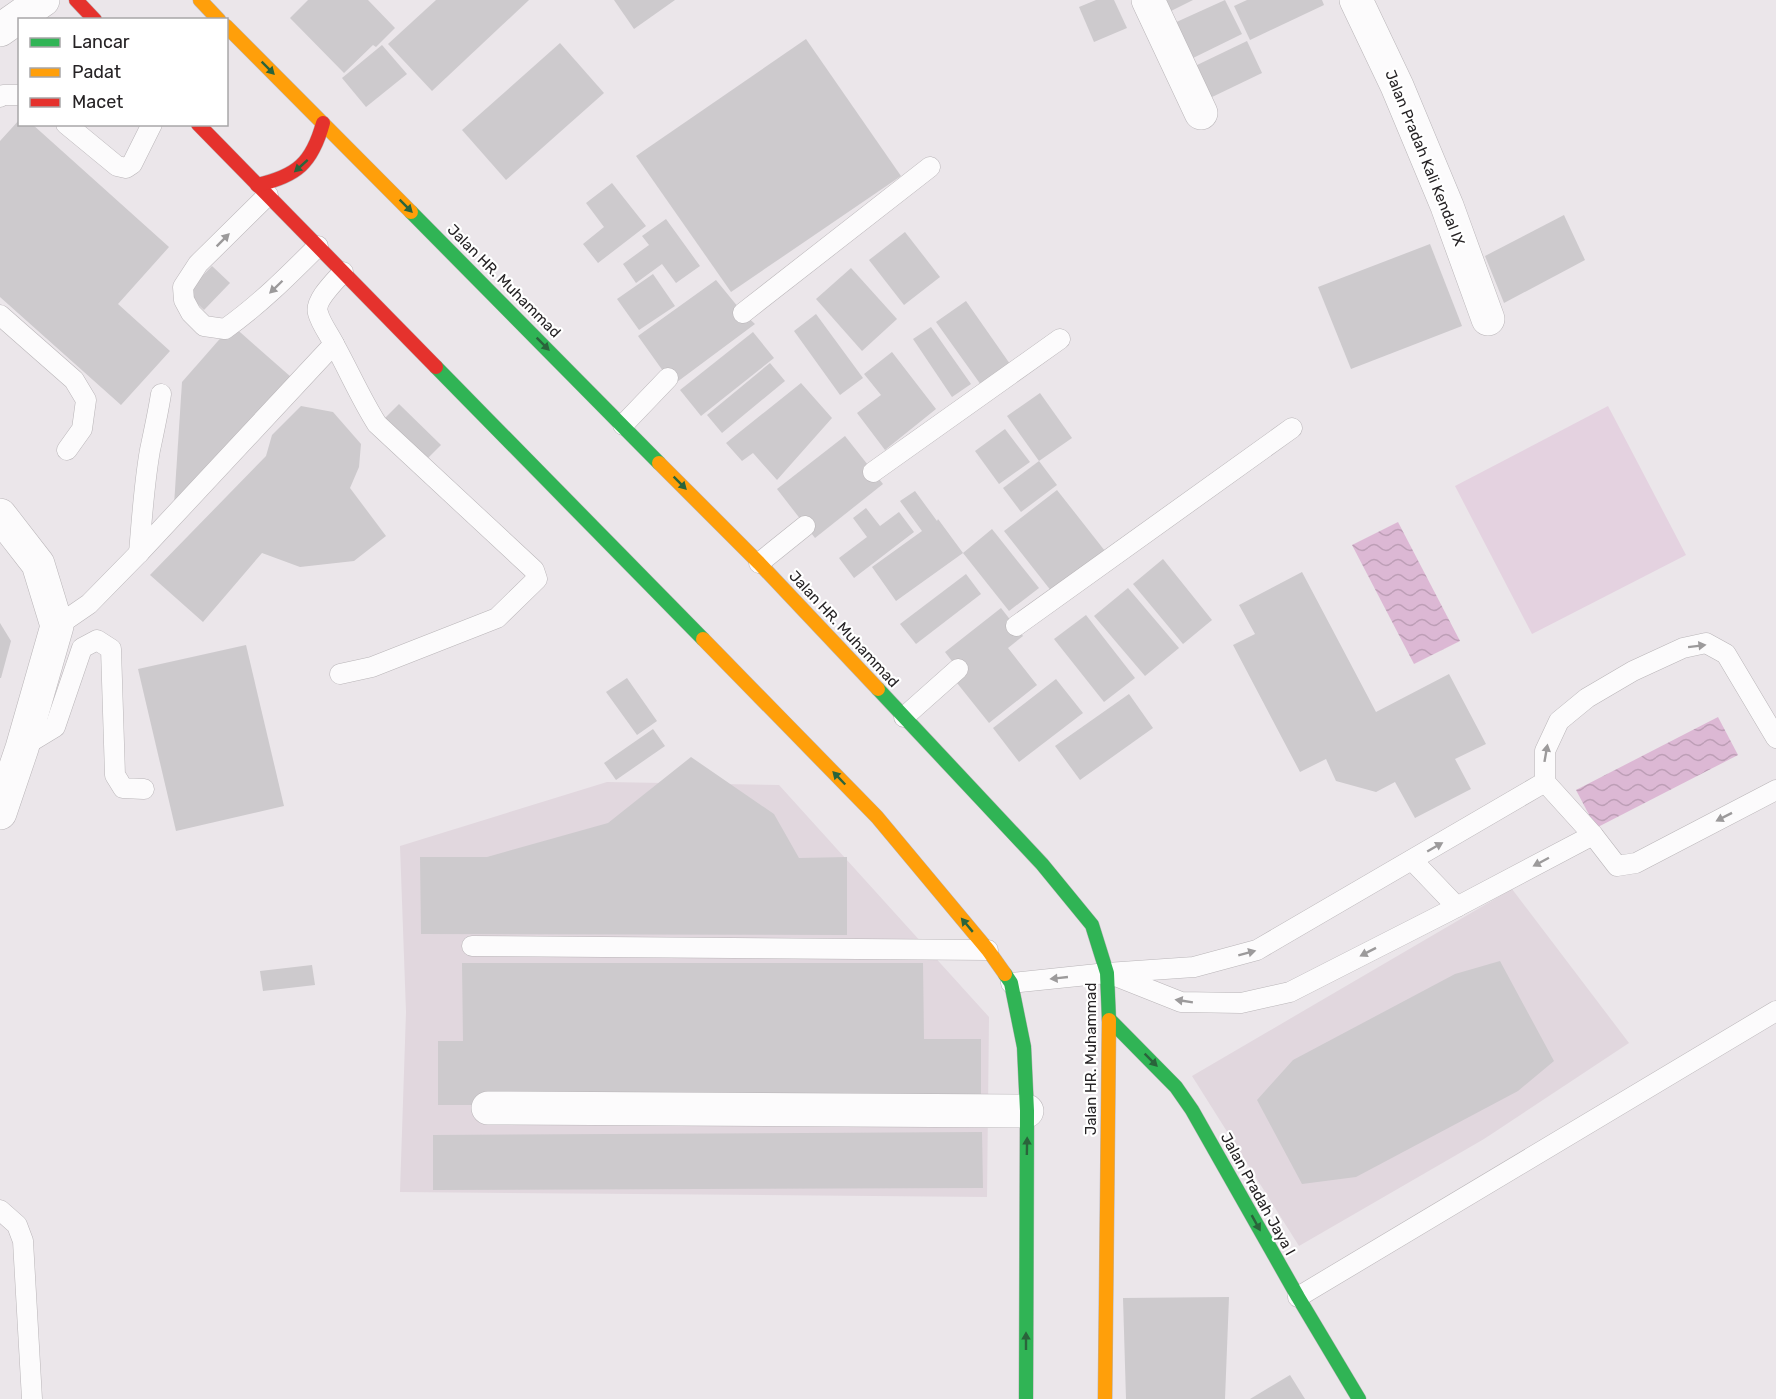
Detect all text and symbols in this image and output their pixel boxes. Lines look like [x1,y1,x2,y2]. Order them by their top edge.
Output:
legend [18,18,228,126]
text: Lancar [72,31,130,53]
one-way arrow [261,60,275,75]
text: Padat [72,61,121,83]
street label: Jalan Pradah Kali Kendal IX [1381,67,1469,249]
text: Macet [72,91,123,113]
one-way arrow [294,159,309,173]
one-way arrow [398,198,412,212]
street label: Jalan HR. Muhammad [444,221,564,341]
one-way arrow [215,234,229,248]
one-way arrow [268,280,283,294]
one-way arrow [536,337,550,352]
one-way arrow [673,475,687,489]
street label: Jalan HR. Muhammad [785,567,903,691]
one-way arrow [1688,641,1707,650]
one-way arrow [1542,743,1551,762]
one-way arrow [832,770,846,785]
one-way arrow [1715,812,1732,822]
one-way arrow [1427,841,1443,852]
one-way arrow [1532,857,1549,867]
one-way arrow [961,918,974,933]
one-way arrow [1238,947,1257,957]
one-way arrow [1360,948,1377,957]
one-way arrow [1050,973,1069,983]
street label: Jalan HR. Muhammad [1082,983,1100,1135]
one-way arrow [1175,997,1194,1006]
one-way arrow [1143,1053,1157,1067]
street label: Jalan Pradah Jaya I [1217,1129,1299,1259]
one-way arrow [1022,1136,1032,1155]
one-way arrow [1251,1215,1261,1232]
one-way arrow [1021,1331,1031,1350]

